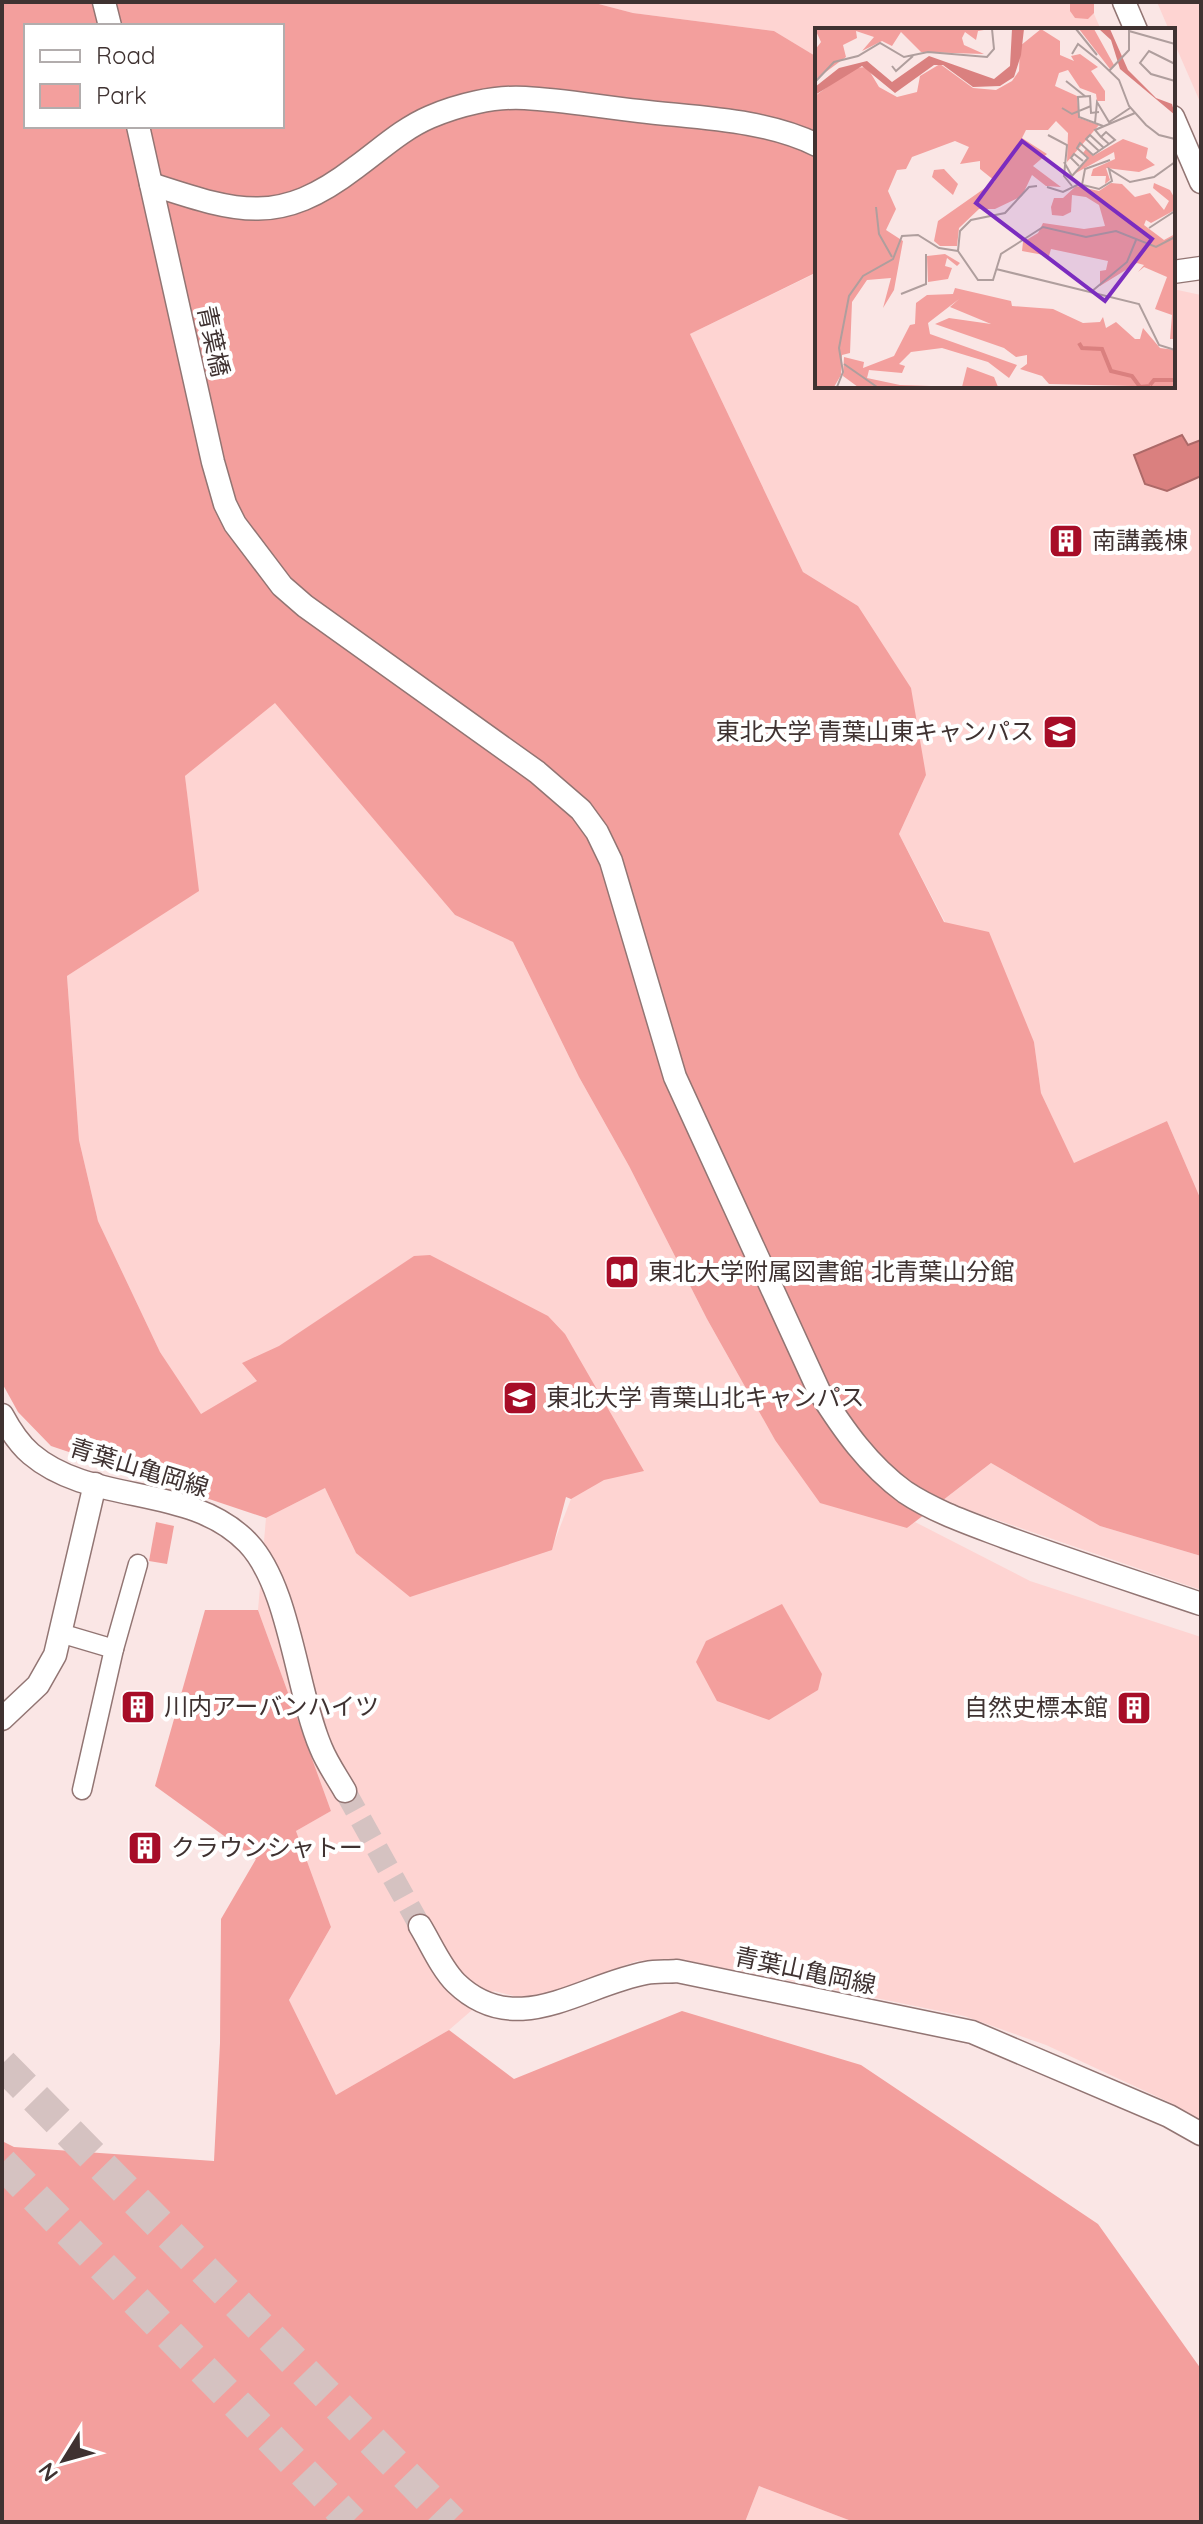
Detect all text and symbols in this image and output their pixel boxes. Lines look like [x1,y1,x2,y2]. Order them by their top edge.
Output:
legend [24,24,284,128]
inset map [815,28,1175,388]
text: Road [96,40,156,70]
text: Park [96,80,147,110]
street label: 青葉橋 [192,302,236,379]
building icon: 南講義棟 [1047,522,1085,560]
place label: 南講義棟 [1092,525,1188,555]
school or university icon: 東北大学 青葉山東キャンパス [1041,713,1079,751]
place label: 東北大学 青葉山東キャンパス [715,716,1034,746]
library icon: 東北大学附属図書館 北青葉山分館 [603,1253,641,1291]
place label: 東北大学附属図書館 北青葉山分館 [648,1256,1015,1286]
school or university icon: 東北大学 青葉山北キャンパス [501,1379,539,1417]
place label: 東北大学 青葉山北キャンパス [546,1382,865,1412]
street label: 青葉山亀岡線 [66,1432,213,1502]
building icon: 川内アーバンハイツ [119,1688,157,1726]
building icon: 自然史標本館 [1115,1689,1153,1727]
place label: 川内アーバンハイツ [164,1691,379,1721]
place label: 自然史標本館 [964,1692,1108,1722]
building icon: クラウンシャトー [126,1829,164,1867]
place label: クラウンシャトー [171,1832,363,1862]
street label: 青葉山亀岡線 [732,1940,879,2000]
north arrow [24,2420,104,2500]
text: N [32,2457,64,2487]

